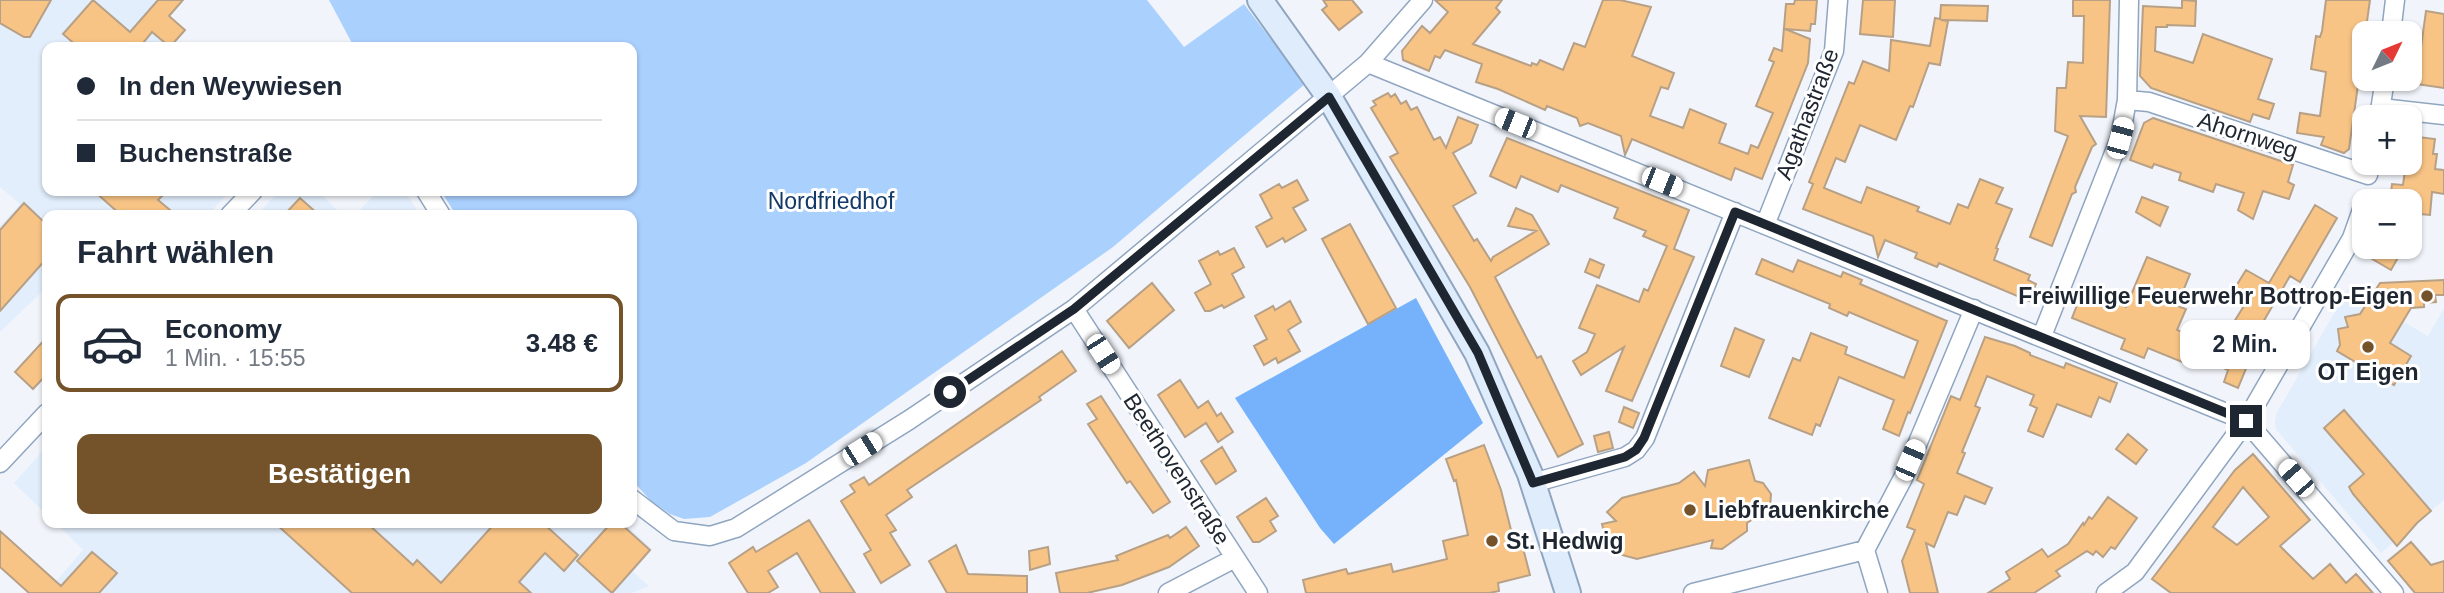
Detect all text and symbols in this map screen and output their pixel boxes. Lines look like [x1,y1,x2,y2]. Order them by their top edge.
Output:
north arrow [2352,21,2422,91]
map controls [2352,21,2422,259]
street label: Agathastraße [1770,45,1844,183]
text: In den Weywiesen [119,71,342,101]
car [1492,105,1539,141]
button: + [2352,105,2422,175]
street label: Ahornweg [2195,107,2301,163]
car [2105,115,2136,161]
text: Buchenstraße [119,138,292,168]
car [1639,164,1686,200]
park label: Nordfriedhof [768,188,895,214]
button: − [2352,189,2422,259]
text: Fahrt wählen [77,234,274,270]
place label: Freiwillige Feuerwehr Bottrop-Eigen [2018,283,2413,309]
marker: Freiwillige Feuerwehr Bottrop-Eigen [2419,288,2435,304]
icon: car [81,312,144,375]
text: Economy [165,314,282,344]
callout: 2 Min. [2181,320,2311,368]
text: 3.48 € [526,328,598,358]
car [1083,331,1124,377]
text: 2 Min. [2212,331,2278,357]
marker: OT Eigen [2360,339,2376,355]
text: 1 Min. · 15:55 [165,345,306,371]
place label: OT Eigen [2318,359,2418,385]
route start [934,376,966,408]
street label: Beethovenstraße [1118,388,1236,550]
route end [2230,405,2262,437]
car [839,429,886,469]
button: Bestätigen [77,434,602,514]
car [1893,437,1928,483]
car [2275,455,2318,501]
place label: Liebfrauenkirche [1704,497,1889,523]
marker: Liebfrauenkirche [1682,502,1698,518]
place label: St. Hedwig [1506,528,1624,554]
marker: St. Hedwig [1484,533,1500,549]

